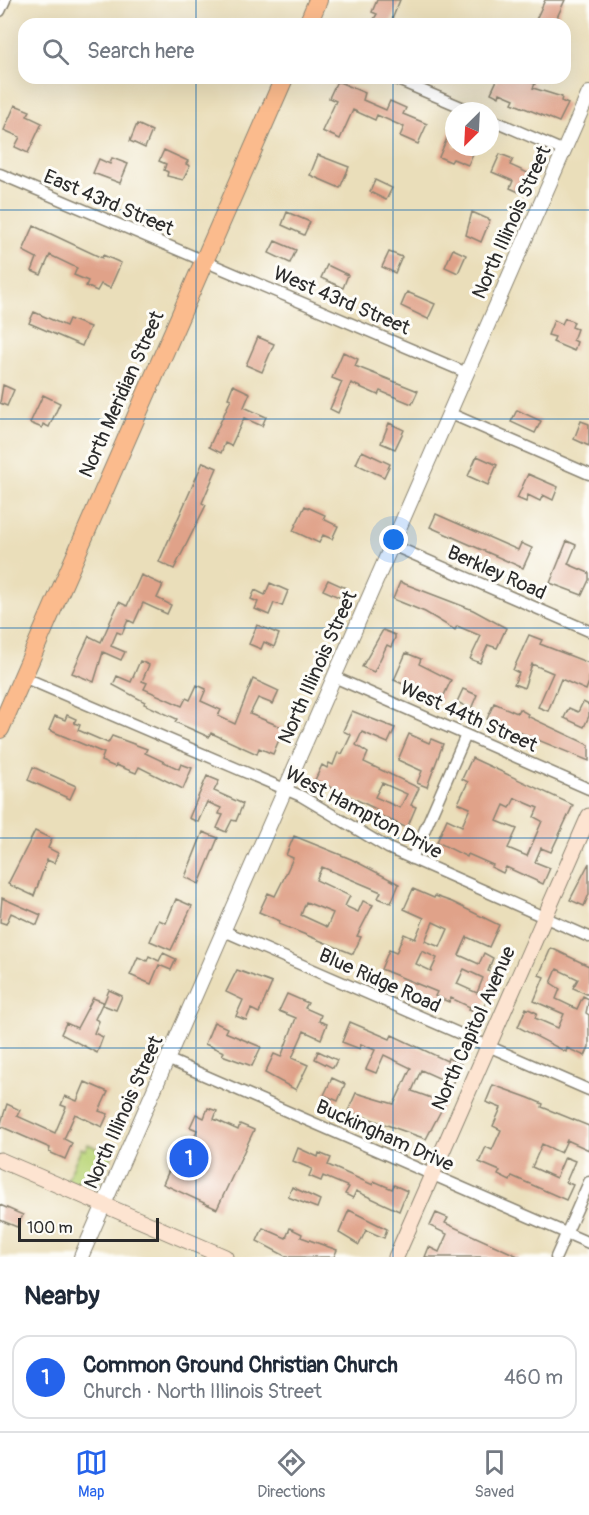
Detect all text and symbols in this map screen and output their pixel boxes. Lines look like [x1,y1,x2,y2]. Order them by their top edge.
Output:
search box [18,18,571,84]
icon: search [39,35,72,68]
text: Search here [87,37,194,65]
north arrow [445,102,499,156]
street label: North Illinois Street [466,141,557,303]
street label: East 43rd Street [40,164,178,241]
street label: West 43rd Street [270,260,415,341]
street label: North Meridian Street [73,306,170,482]
your location [379,525,408,554]
street label: Berkley Road [443,540,550,605]
street label: North Illinois Street [272,586,363,748]
street label: West 44th Street [396,675,542,758]
street label: West Hampton Drive [281,760,447,864]
street label: Blue Ridge Road [315,942,445,1018]
street label: North Capitol Avenue [426,942,521,1114]
street label: North Illinois Street [78,1031,169,1193]
street label: Buckingham Drive [312,1094,458,1177]
pin: 1 [170,1136,208,1180]
scale bar [18,1215,159,1242]
text: 100 m [27,1218,73,1238]
text: Nearby [24,1280,100,1312]
text: Common Ground Christian Church [83,1351,398,1379]
text: 1 [42,1365,49,1390]
text: 460 m [504,1365,563,1390]
text: Church · North Illinois Street [83,1379,322,1404]
tab: Map [75,1446,108,1502]
tab: Directions [257,1446,325,1502]
tab: Saved [475,1446,514,1502]

